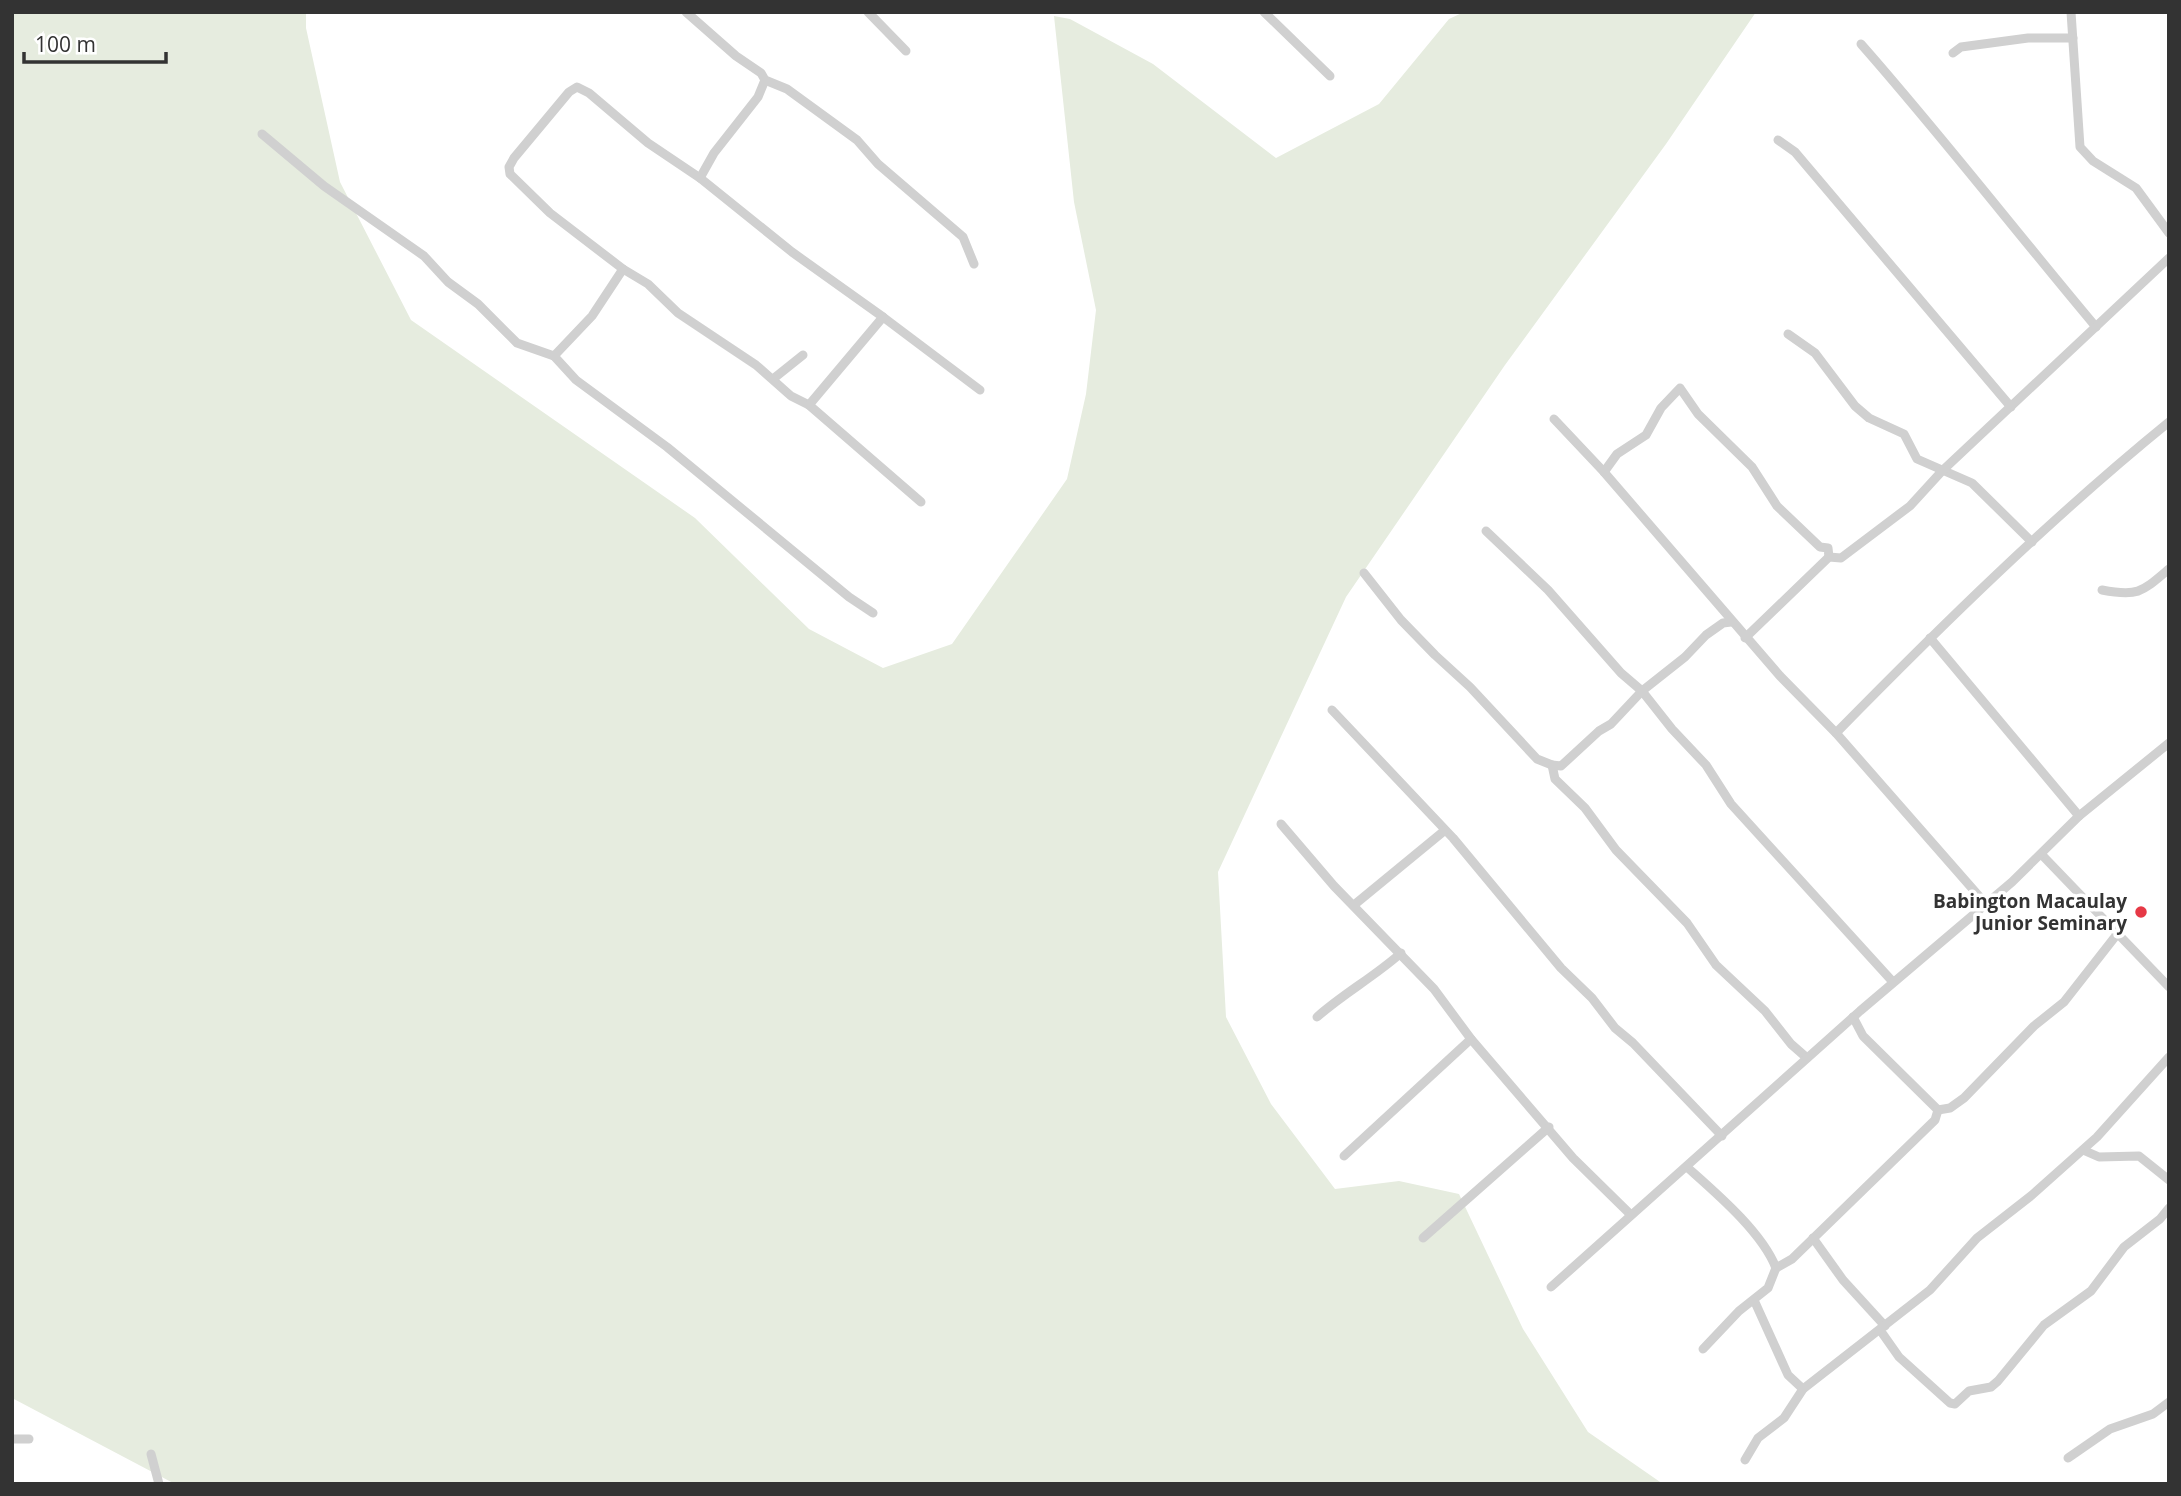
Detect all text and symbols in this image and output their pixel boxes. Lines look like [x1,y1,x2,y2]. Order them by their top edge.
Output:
scale bar [24,21,166,65]
text: 100 m [35,30,96,58]
place label: Babington Macaulay Junior Seminary [1933,888,2127,936]
marker: Babington Macaulay Junior Seminary [2133,904,2149,920]

